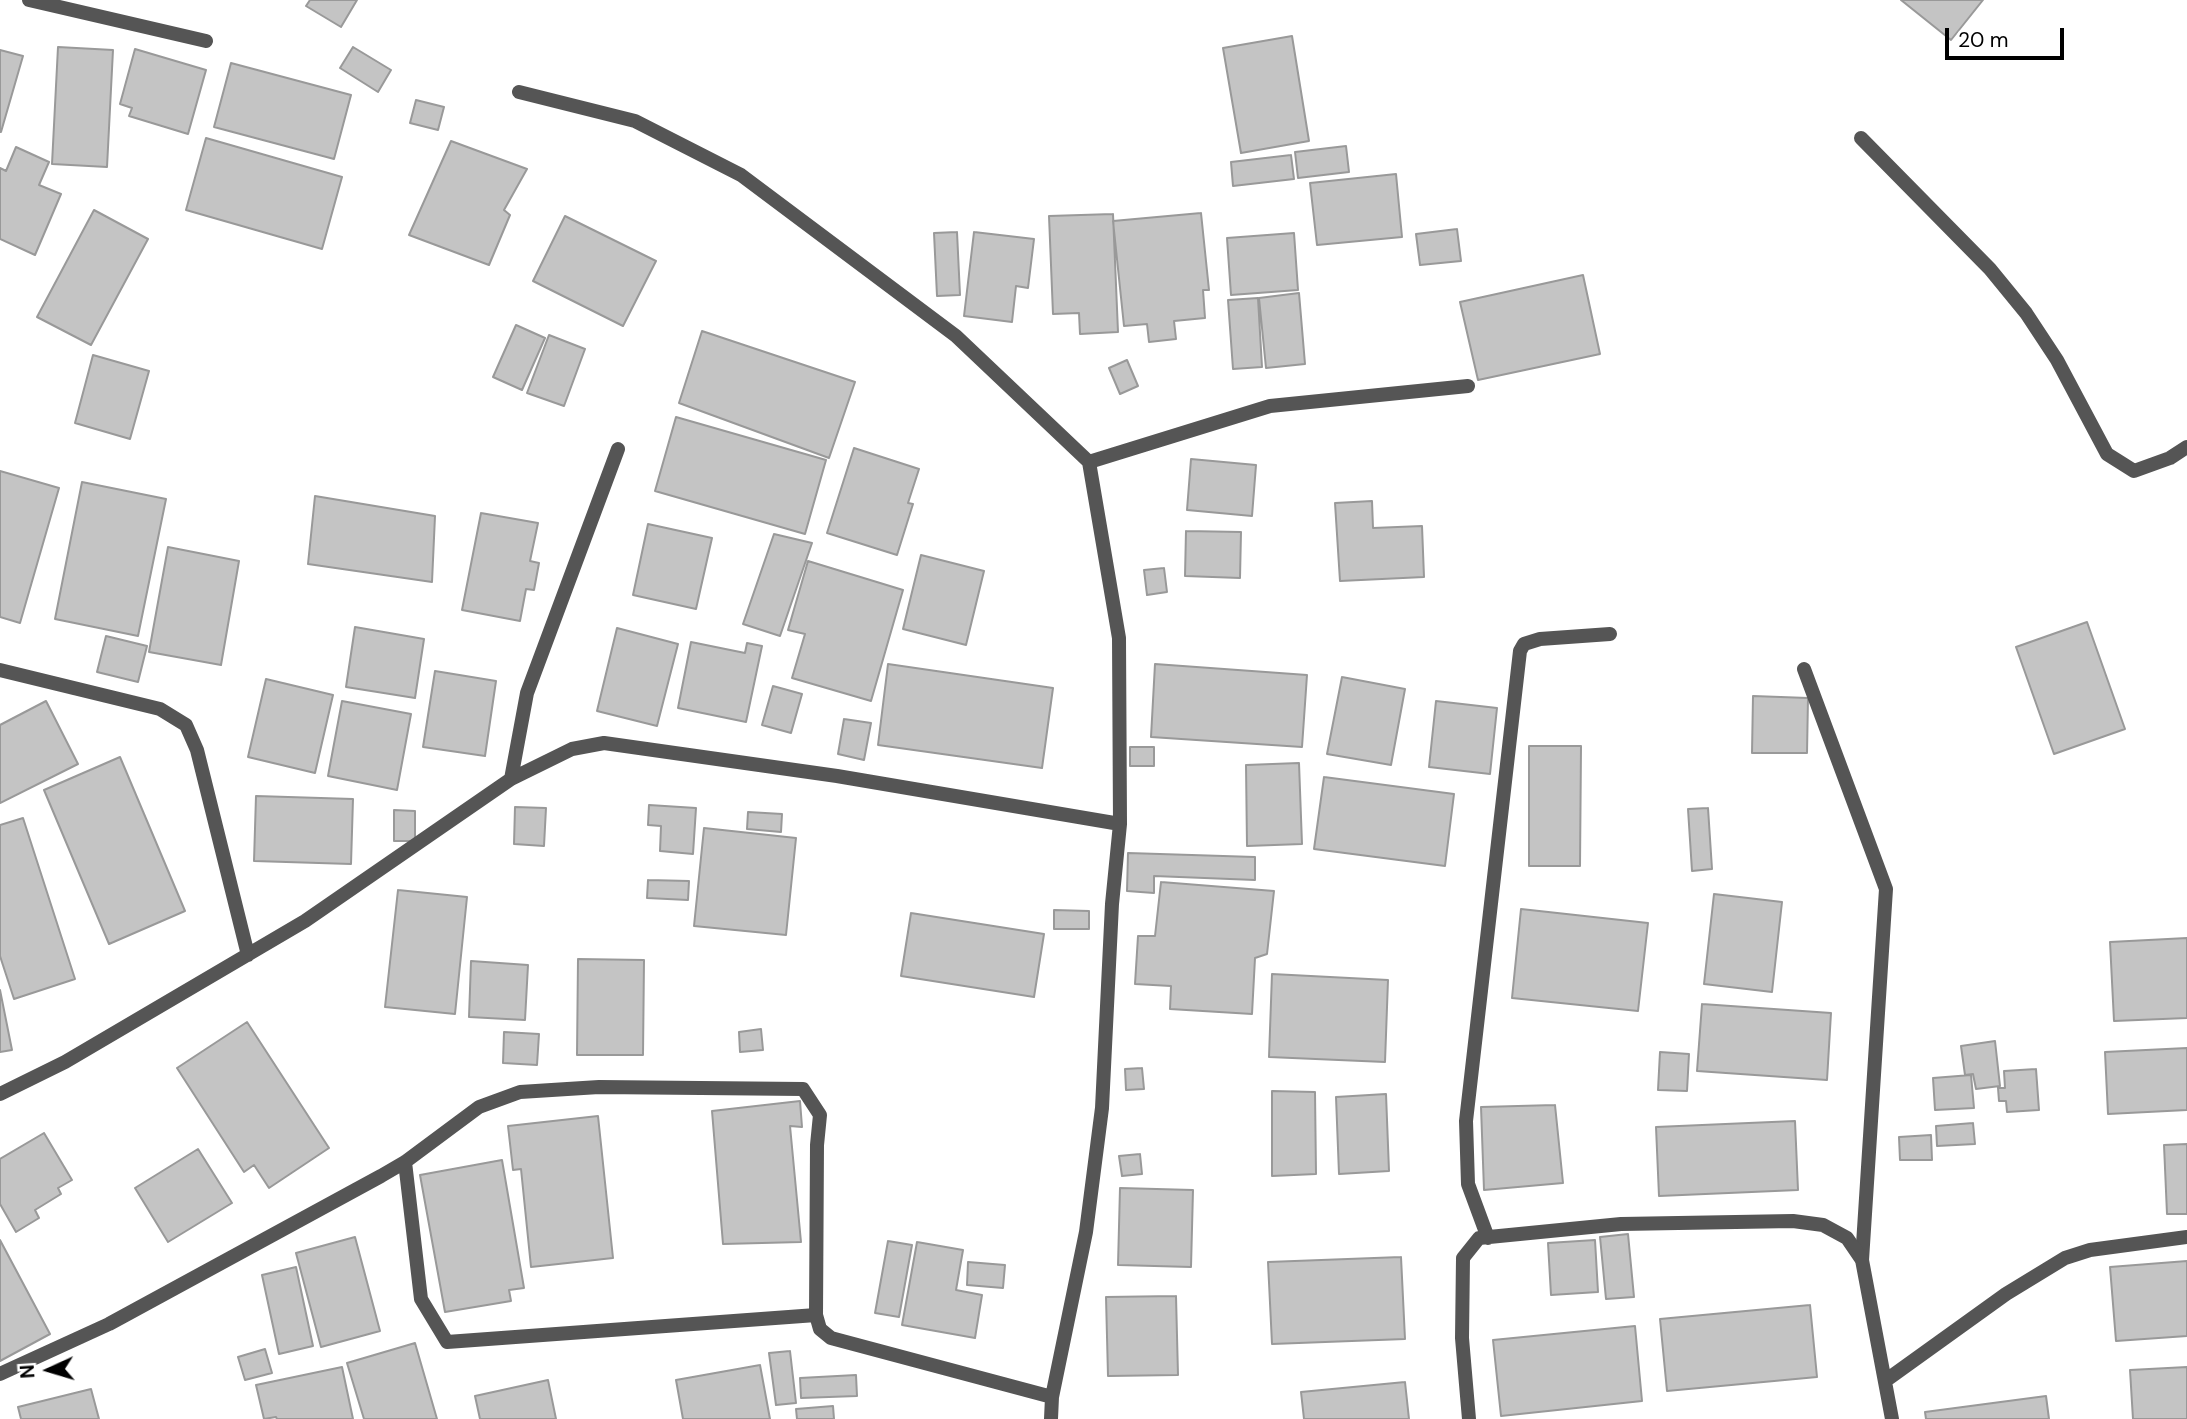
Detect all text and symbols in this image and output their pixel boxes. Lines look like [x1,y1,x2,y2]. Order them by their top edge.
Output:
scale bar [1949,14,2068,58]
text: 20 m [1958,26,2009,54]
north arrow [14,1335,84,1405]
text: N [15,1364,41,1379]

